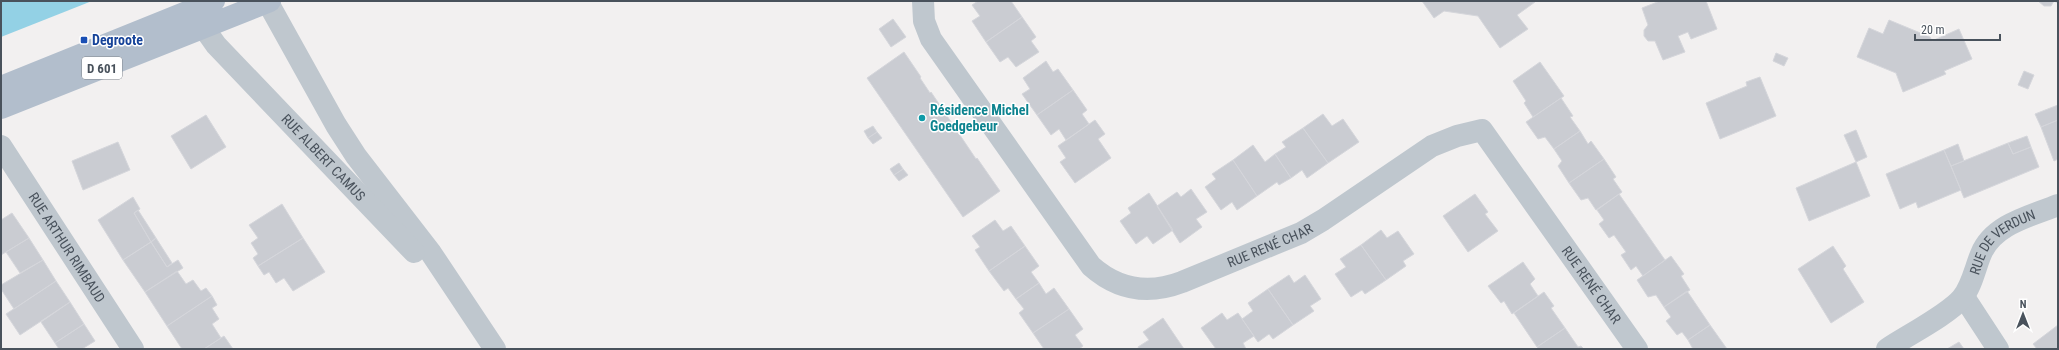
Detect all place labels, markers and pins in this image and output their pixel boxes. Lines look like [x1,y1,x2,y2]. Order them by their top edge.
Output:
place label: Degroote [92,32,143,48]
marker: Degroote [79,35,89,45]
place label: Résidence Michel Goedgebeur [930,102,1029,134]
marker: Résidence Michel Goedgebeur [917,113,927,123]

